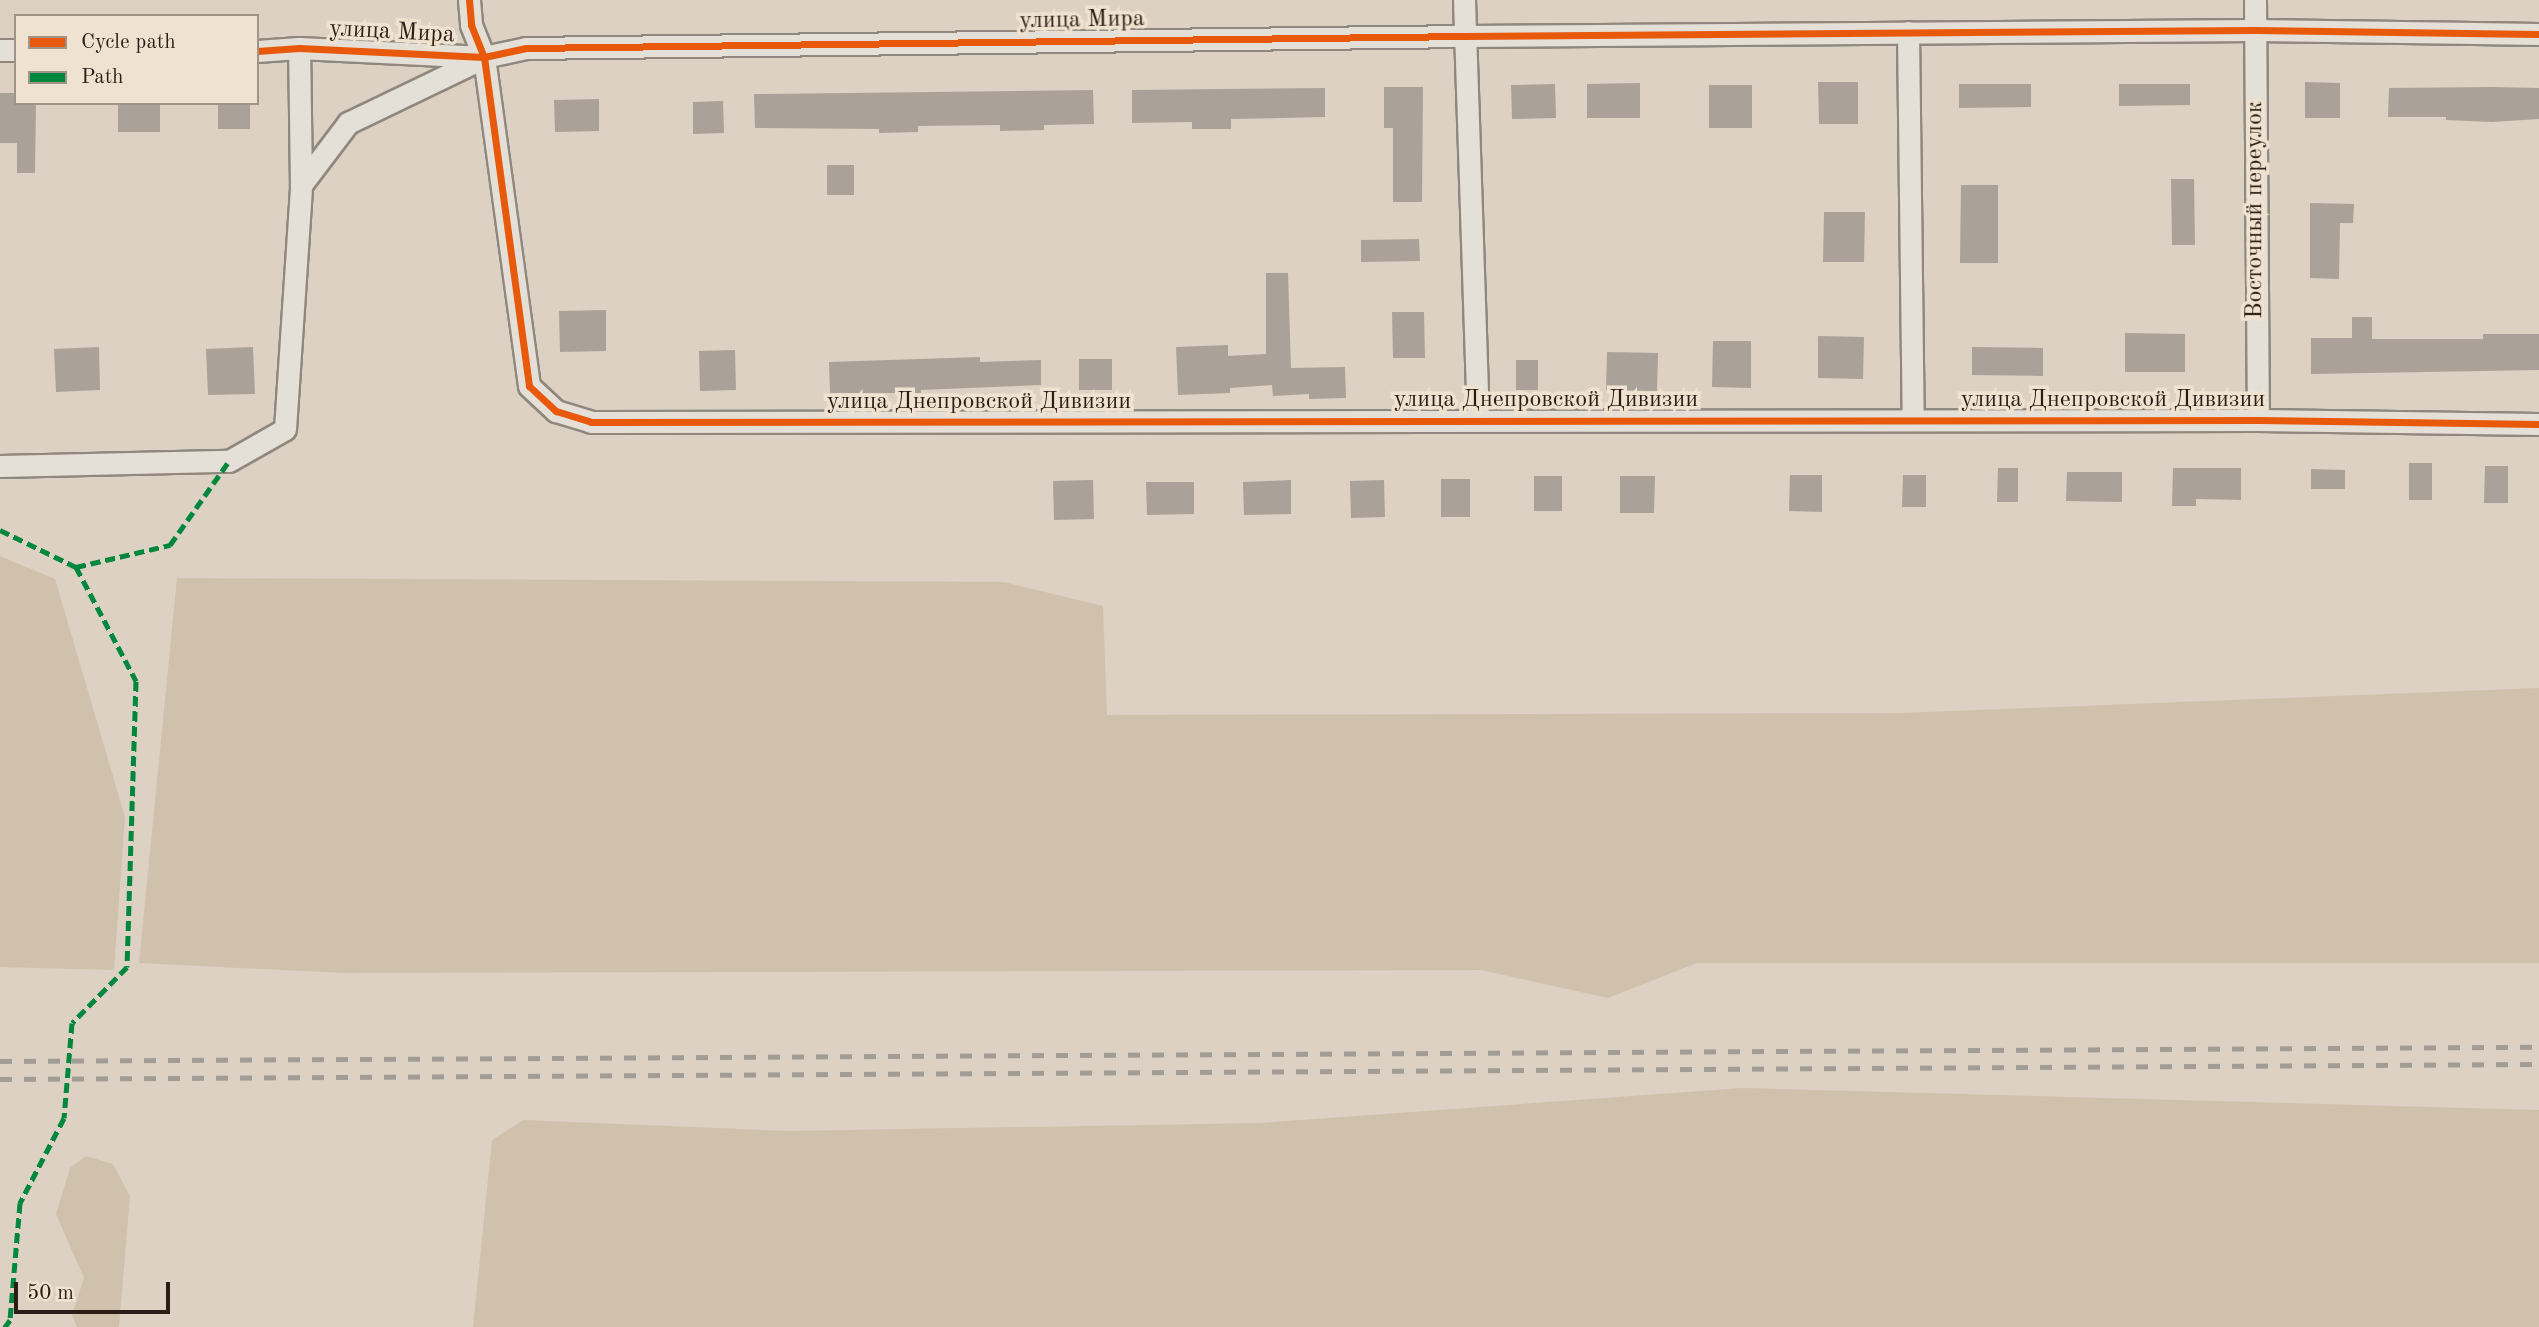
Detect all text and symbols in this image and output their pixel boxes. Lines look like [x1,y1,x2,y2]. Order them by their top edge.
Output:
street label: улица Мира [1019,6,1145,36]
legend [14,14,259,105]
street label: улица Мира [329,15,455,51]
text: Cycle path [81,32,176,53]
text: Path [81,67,124,88]
street label: Восточный переулок [2242,101,2270,319]
street label: улица Днепровской Дивизии [1394,387,1698,415]
street label: улица Днепровской Дивизии [1961,387,2265,415]
street label: улица Днепровской Дивизии [827,389,1131,417]
scale bar [18,1268,173,1312]
text: 50 m [27,1283,74,1304]

